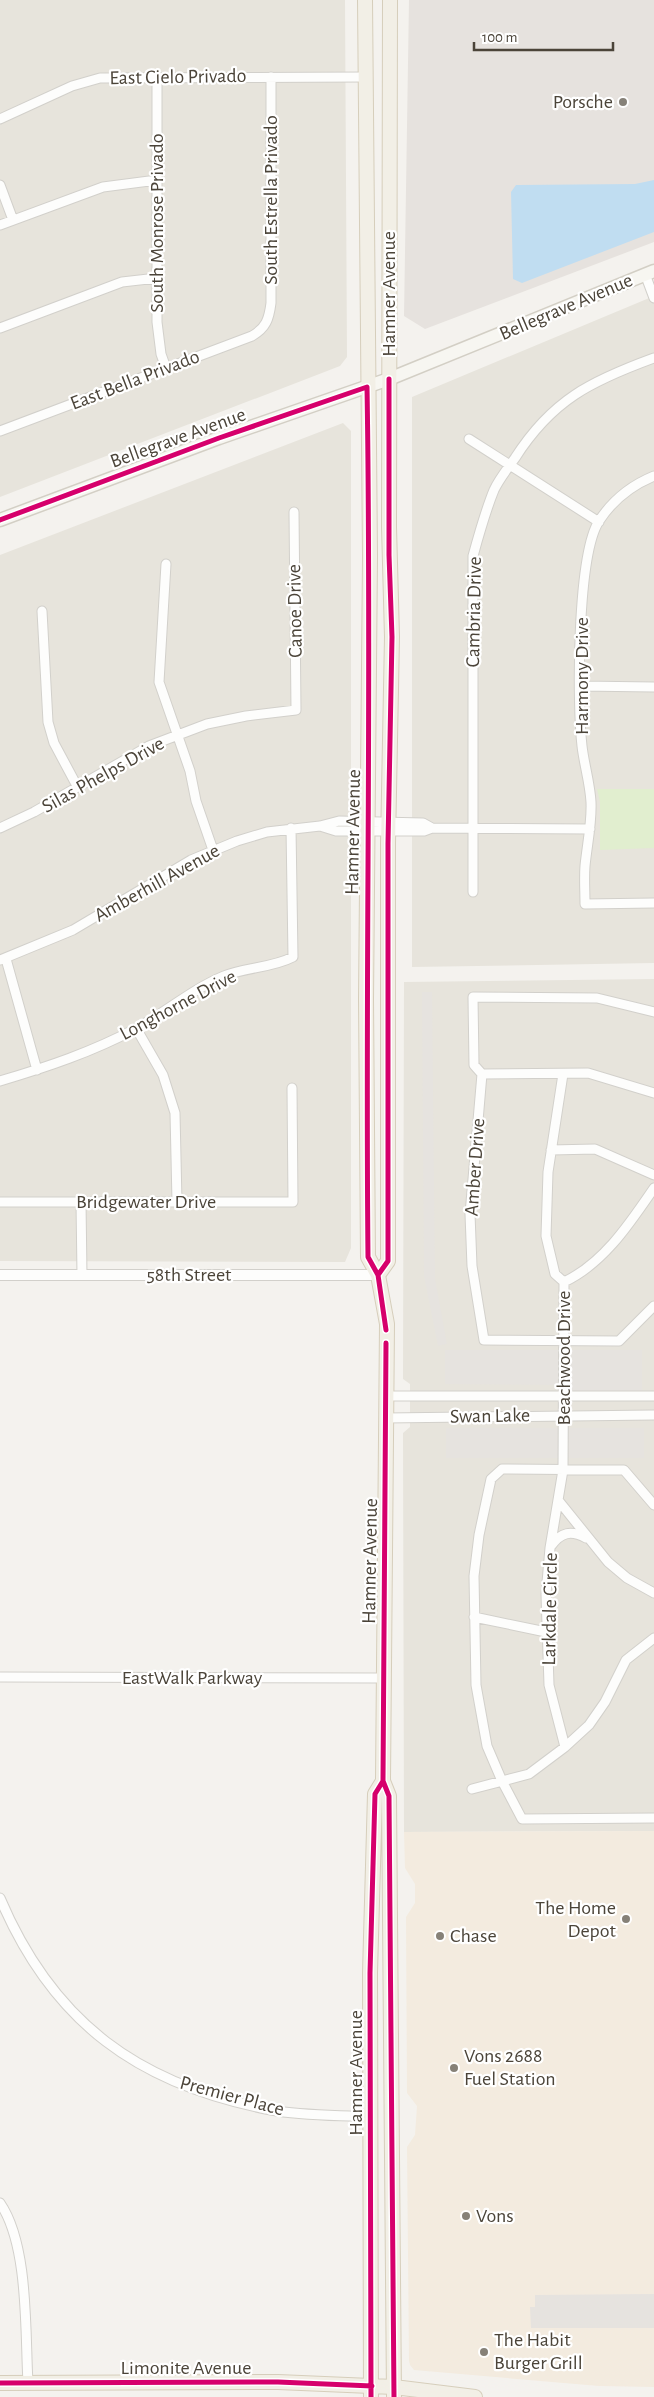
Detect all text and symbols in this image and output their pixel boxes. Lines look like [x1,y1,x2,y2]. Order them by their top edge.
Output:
scale bar [474,20,613,52]
text: 100 m [482,30,517,45]
street label: East Cielo Privado [109,66,247,88]
place label: Porsche [553,92,613,112]
marker: Porsche [617,96,629,108]
street label: South Estrella Privado [261,115,281,285]
street label: South Monrose Privado [147,133,167,313]
street label: Hamner Avenue [379,231,399,357]
street label: Bellegrave Avenue [496,270,636,344]
street label: East Bella Privado [68,346,202,414]
street label: Bellegrave Avenue [108,404,248,472]
street label: Cambria Drive [463,556,485,668]
street label: Canoe Drive [284,564,306,658]
street label: Harmony Drive [572,617,592,735]
street label: Silas Phelps Drive [38,733,168,817]
street label: Hamner Avenue [342,769,364,895]
street label: Amberhill Avenue [91,840,223,926]
street label: Longhorne Drive [117,966,239,1044]
street label: Amber Drive [462,1117,488,1217]
street label: Bridgewater Drive [76,1192,216,1212]
street label: 58th Street [147,1265,232,1285]
street label: Beachwood Drive [554,1291,574,1425]
street label: Swan Lake [450,1405,530,1427]
street label: Hamner Avenue [359,1498,381,1624]
street label: Larkdale Circle [539,1552,561,1666]
street label: EastWalk Parkway [122,1668,263,1688]
place label: The Home Depot [535,1898,617,1941]
marker: The Home Depot [620,1913,632,1925]
place label: Chase [450,1926,497,1946]
marker: Chase [434,1930,446,1942]
street label: Hamner Avenue [346,2010,366,2136]
place label: Vons 2688 Fuel Station [464,2046,556,2089]
marker: Vons 2688 Fuel Station [448,2062,460,2074]
street label: Premier Place [178,2072,286,2120]
place label: Vons [476,2206,514,2226]
marker: Vons [460,2210,472,2222]
place label: The Habit Burger Grill [494,2330,583,2373]
marker: The Habit Burger Grill [478,2346,490,2358]
street label: Limonite Avenue [121,2358,251,2378]

